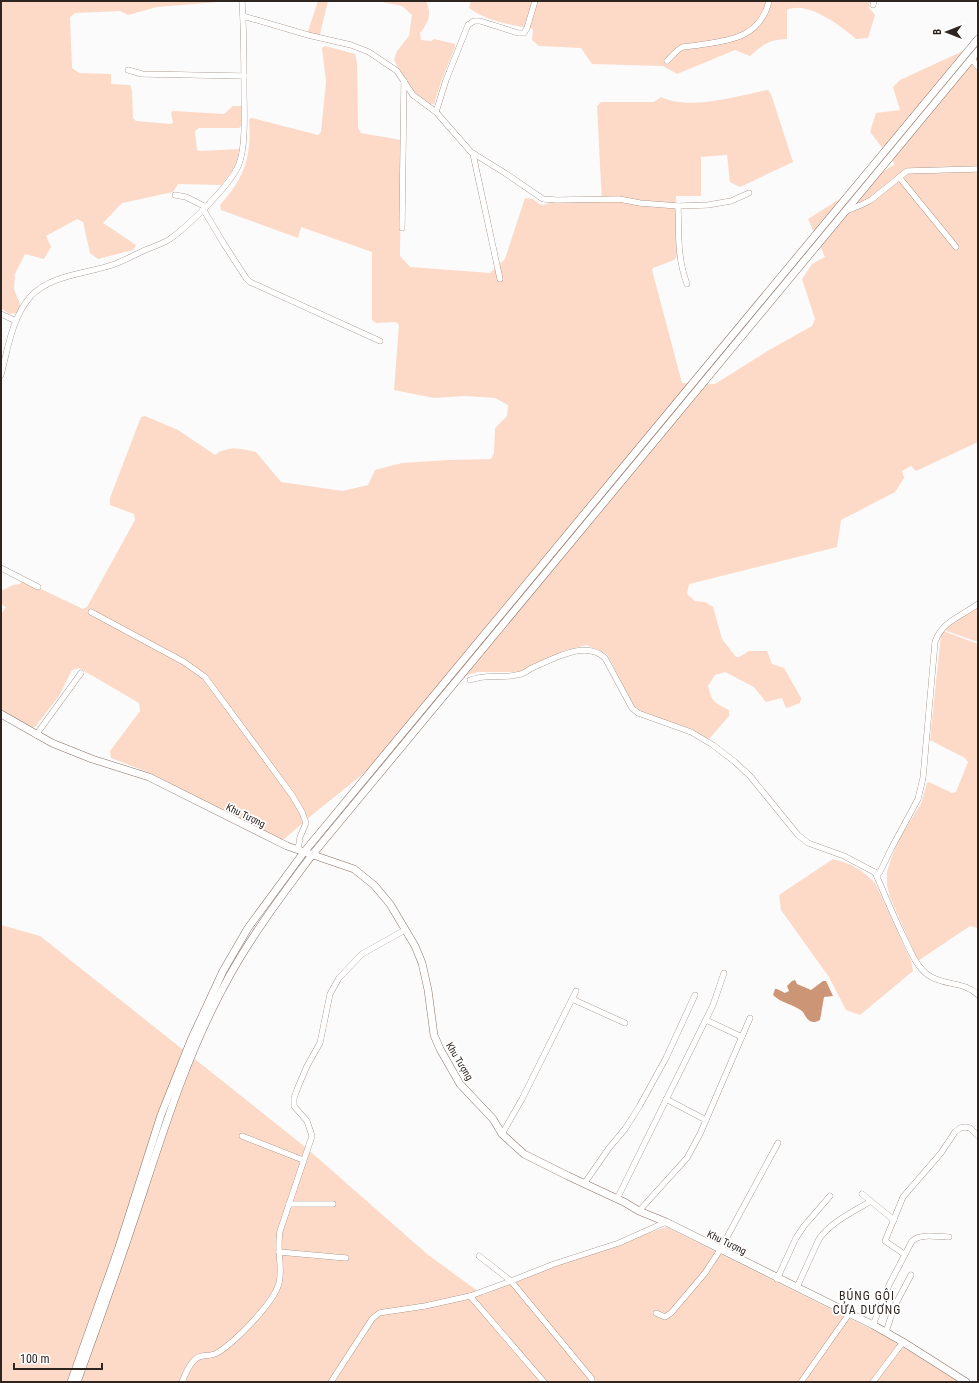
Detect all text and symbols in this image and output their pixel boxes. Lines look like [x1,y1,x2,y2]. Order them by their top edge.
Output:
north arrow [927,12,967,52]
text: B [931,29,944,35]
street label: Khu Tượng [224,801,267,831]
street label: Khu Tượng [443,1040,475,1083]
street label: Khu Tượng [705,1228,748,1258]
district label: BÚNG GỘI CỬA DƯƠNG [833,1288,901,1317]
scale bar [14,1345,102,1371]
text: 100 m [20,1352,50,1366]

